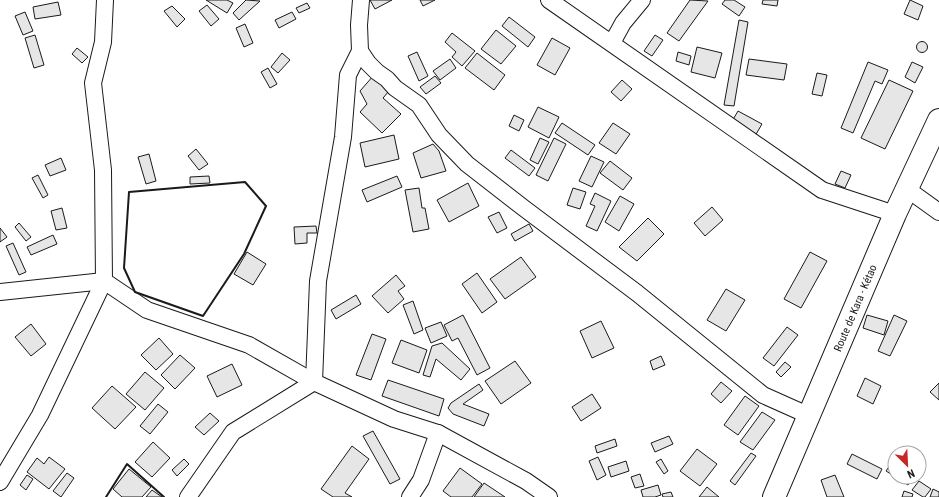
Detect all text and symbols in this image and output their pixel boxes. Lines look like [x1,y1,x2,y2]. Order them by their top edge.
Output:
street label: Route de Kara - Kétao [831,262,880,354]
north arrow [887,445,927,485]
text: N [905,466,917,481]

